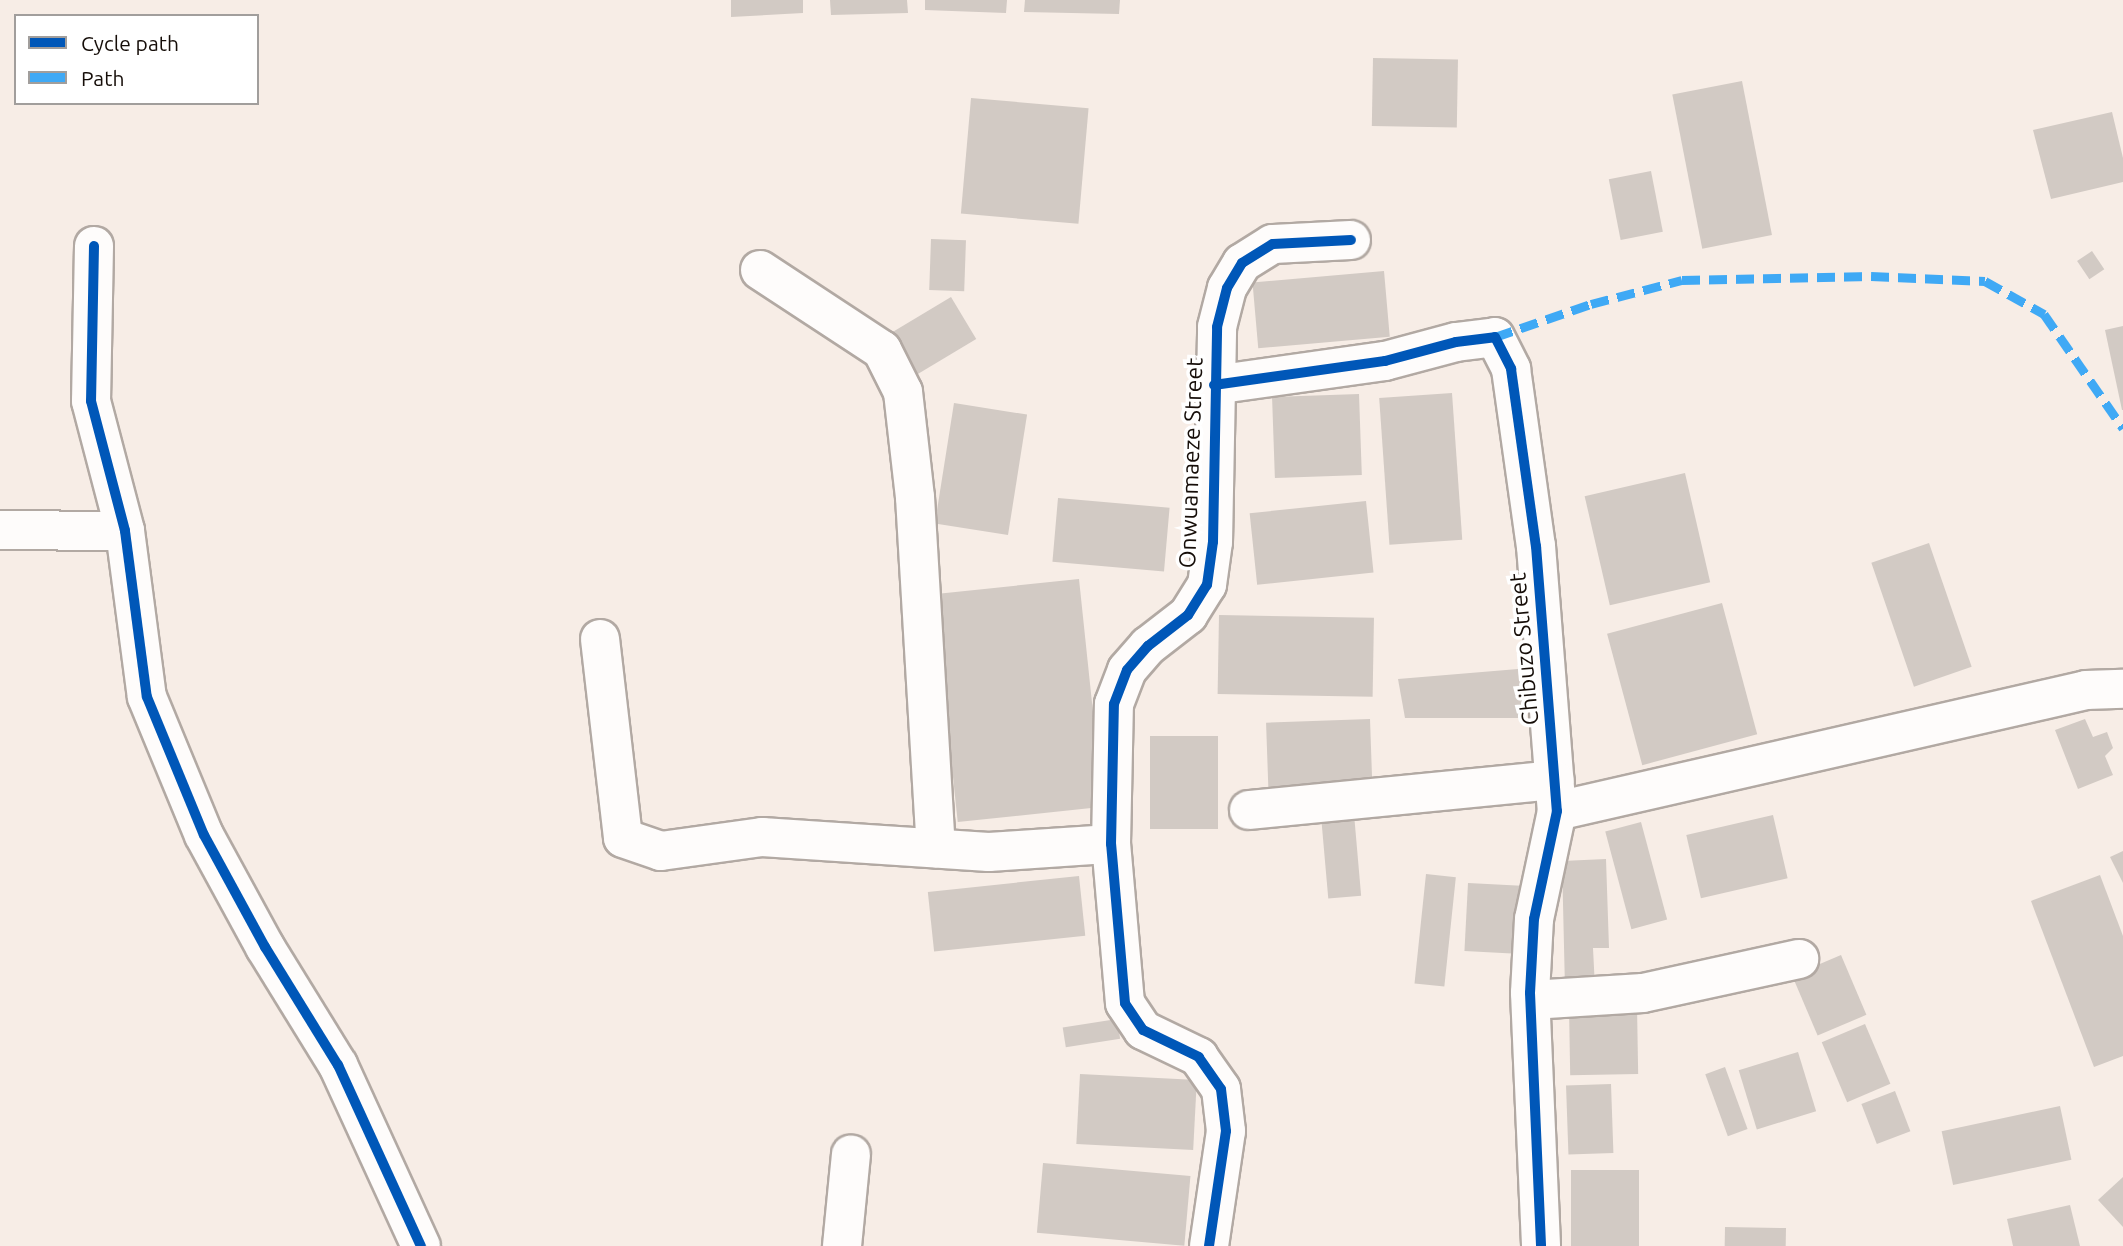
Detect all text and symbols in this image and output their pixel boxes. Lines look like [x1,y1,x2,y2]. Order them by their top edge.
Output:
legend [14,14,259,105]
text: Cycle path [81,31,179,55]
text: Path [81,66,124,90]
street label: Onwuamaeze Street [1174,357,1208,569]
street label: Chibuzo Street [1504,572,1544,726]

